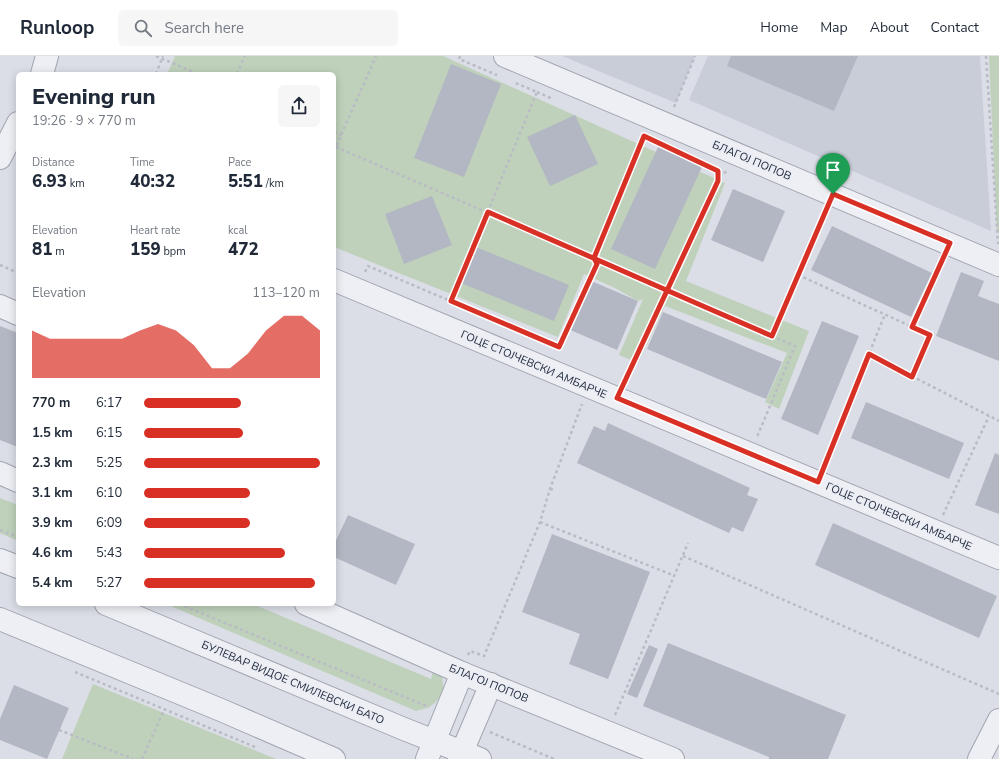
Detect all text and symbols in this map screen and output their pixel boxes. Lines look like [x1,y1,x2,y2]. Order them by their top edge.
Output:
search box [118,10,398,46]
text: Runloop [20,15,94,41]
icon: search [132,17,154,39]
text: Search here [164,18,244,38]
text: Home [760,18,798,37]
text: Map [820,18,848,37]
text: About [870,18,909,37]
text: Contact [931,18,979,37]
text: Evening run [32,82,156,112]
button: share [278,85,320,127]
text: 19:26 · 9 × 770 m [32,112,136,130]
street label: БЛАГОЈ ПОПОВ [710,137,794,184]
pin [816,153,850,194]
text: Distance [32,155,75,170]
text: Time [130,155,154,170]
text: Pace [228,155,251,170]
icon: arrive [822,159,844,181]
text: 6.93 [32,170,67,193]
text: 40:32 [130,170,175,193]
text: 5:51 [228,170,263,193]
text: km [67,176,85,191]
text: /km [263,176,284,191]
text: Elevation [32,223,78,238]
text: Heart rate [130,223,180,238]
text: kcal [228,223,248,238]
text: 81 [32,238,52,261]
text: 159 [130,238,161,261]
text: 472 [228,238,259,261]
text: m [52,244,65,259]
text: bpm [161,244,186,259]
text: Elevation [32,284,86,302]
text: 113–120 m [252,284,320,302]
street label: ГОЦЕ СТОЈЧЕВСКИ АМБАРЧЕ [458,327,609,402]
text: 770 m [32,394,70,412]
text: 6:17 [96,394,122,412]
text: 1.5 km [32,424,73,442]
text: 6:15 [96,424,122,442]
text: 2.3 km [32,454,73,472]
text: 5:25 [96,454,122,472]
street label: ГОЦЕ СТОЈЧЕВСКИ АМБАРЧЕ [823,479,974,554]
text: 3.1 km [32,484,73,502]
text: 6:10 [96,484,122,502]
text: 3.9 km [32,514,73,532]
text: 6:09 [96,514,122,532]
text: 4.6 km [32,544,73,562]
text: 5:43 [96,544,122,562]
text: 5.4 km [32,574,73,592]
text: 5:27 [96,574,122,592]
street label: БУЛЕВАР ВИДОЕ СМИЛЕВСКИ БАТО [199,637,386,728]
street label: БЛАГОЈ ПОПОВ [447,661,531,706]

